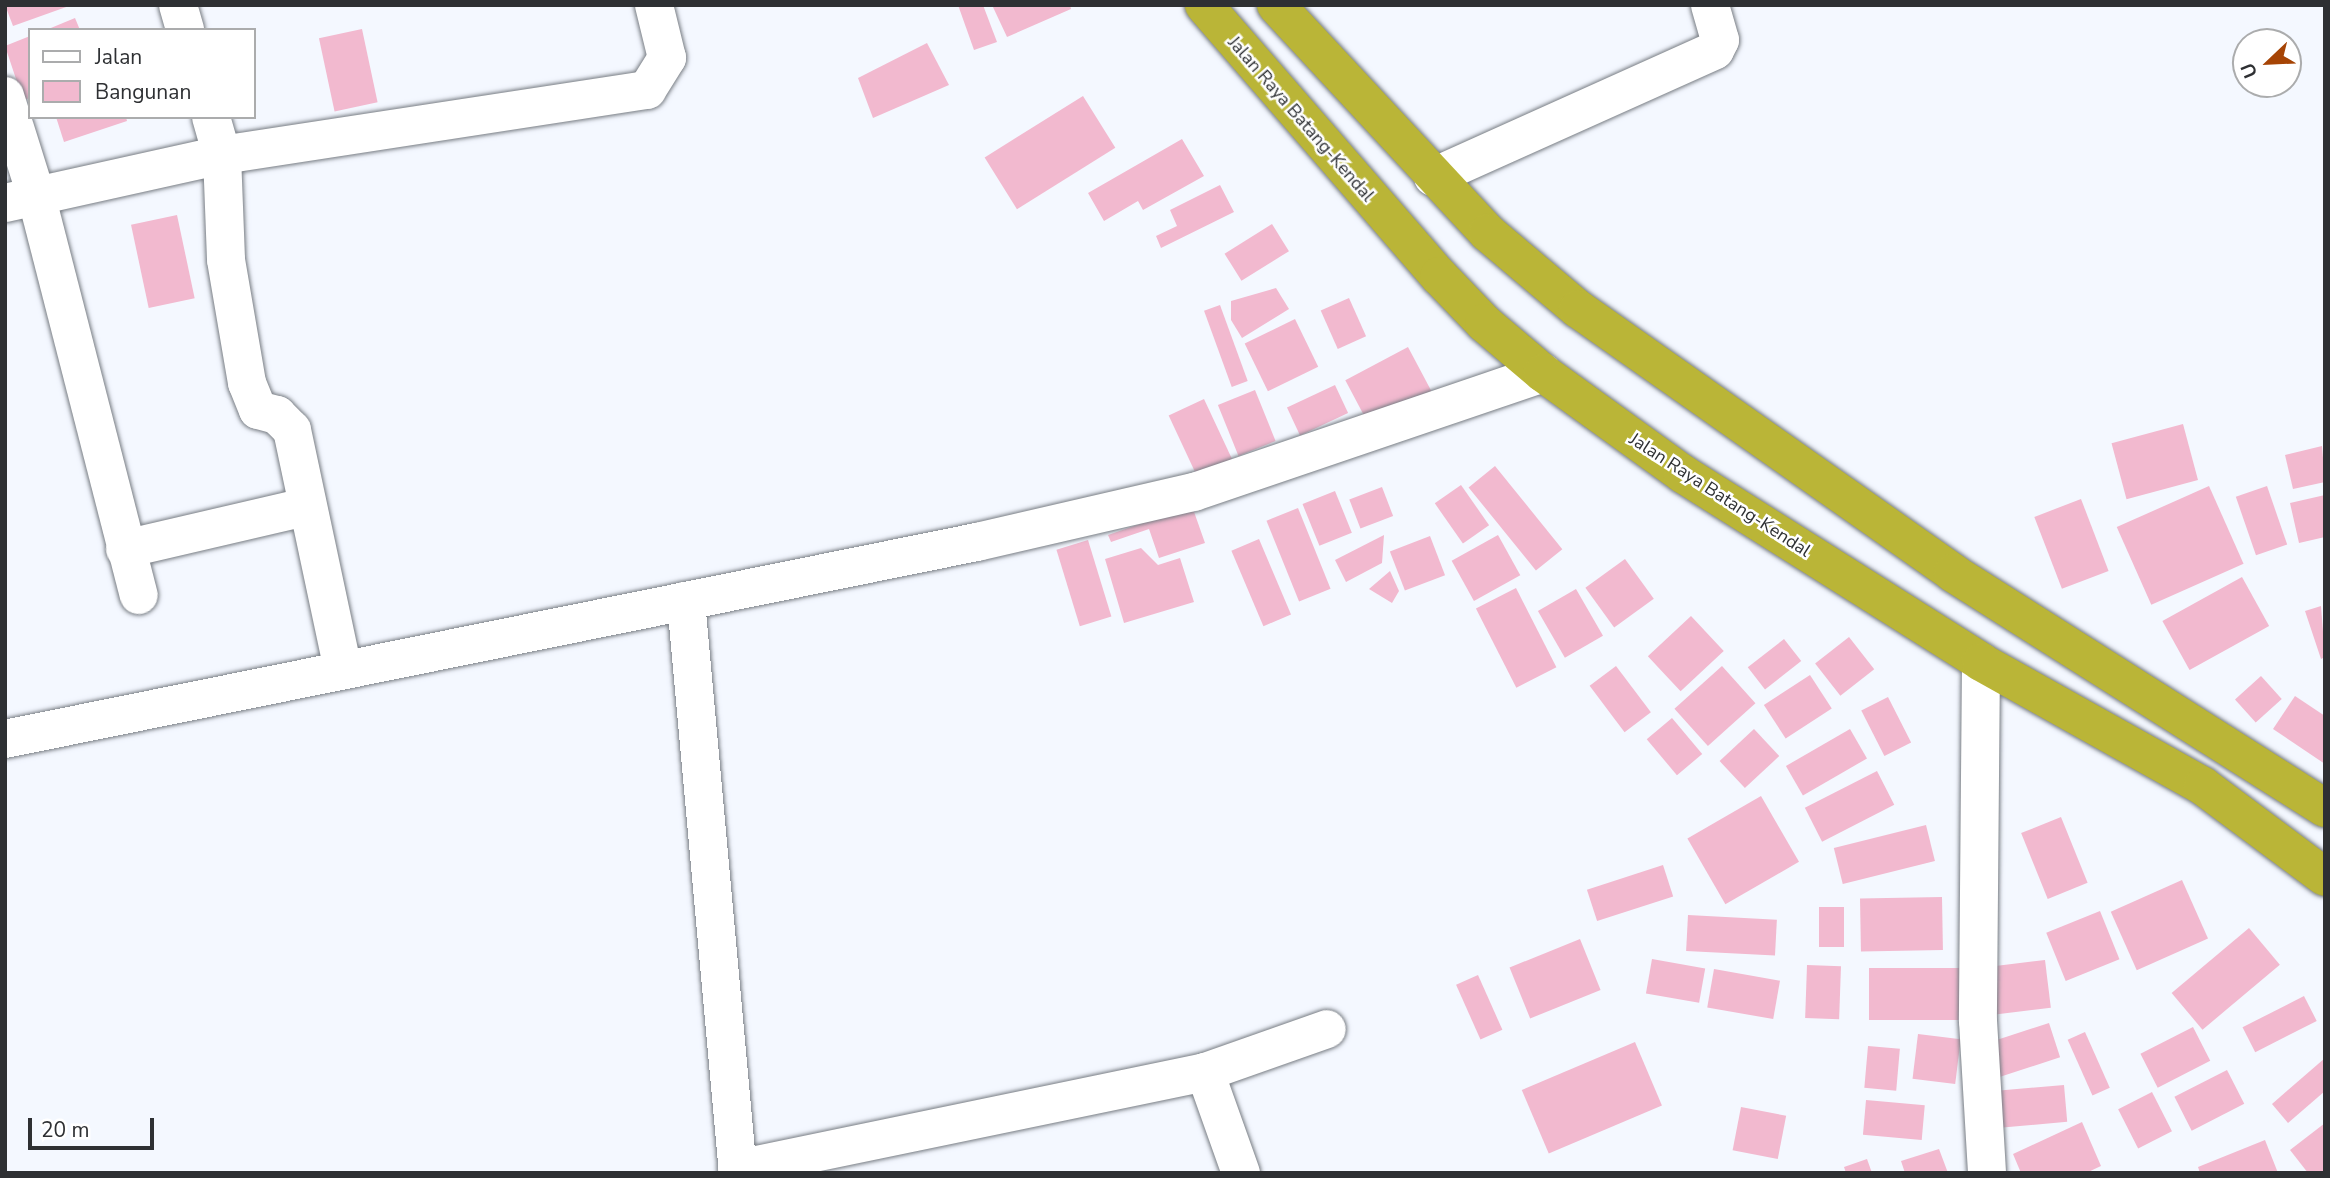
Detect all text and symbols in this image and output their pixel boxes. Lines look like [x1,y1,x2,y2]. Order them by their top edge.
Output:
legend [28,28,256,119]
north arrow [2232,28,2302,98]
street label: Jalan Raya Batang-Kendal [1223,32,1379,206]
text: Jalan [95,43,142,71]
text: U [2235,59,2264,82]
text: Bangunan [95,78,191,106]
street label: Jalan Raya Batang-Kendal [1625,428,1815,562]
scale bar [32,1104,158,1148]
text: 20 m [41,1116,90,1144]

